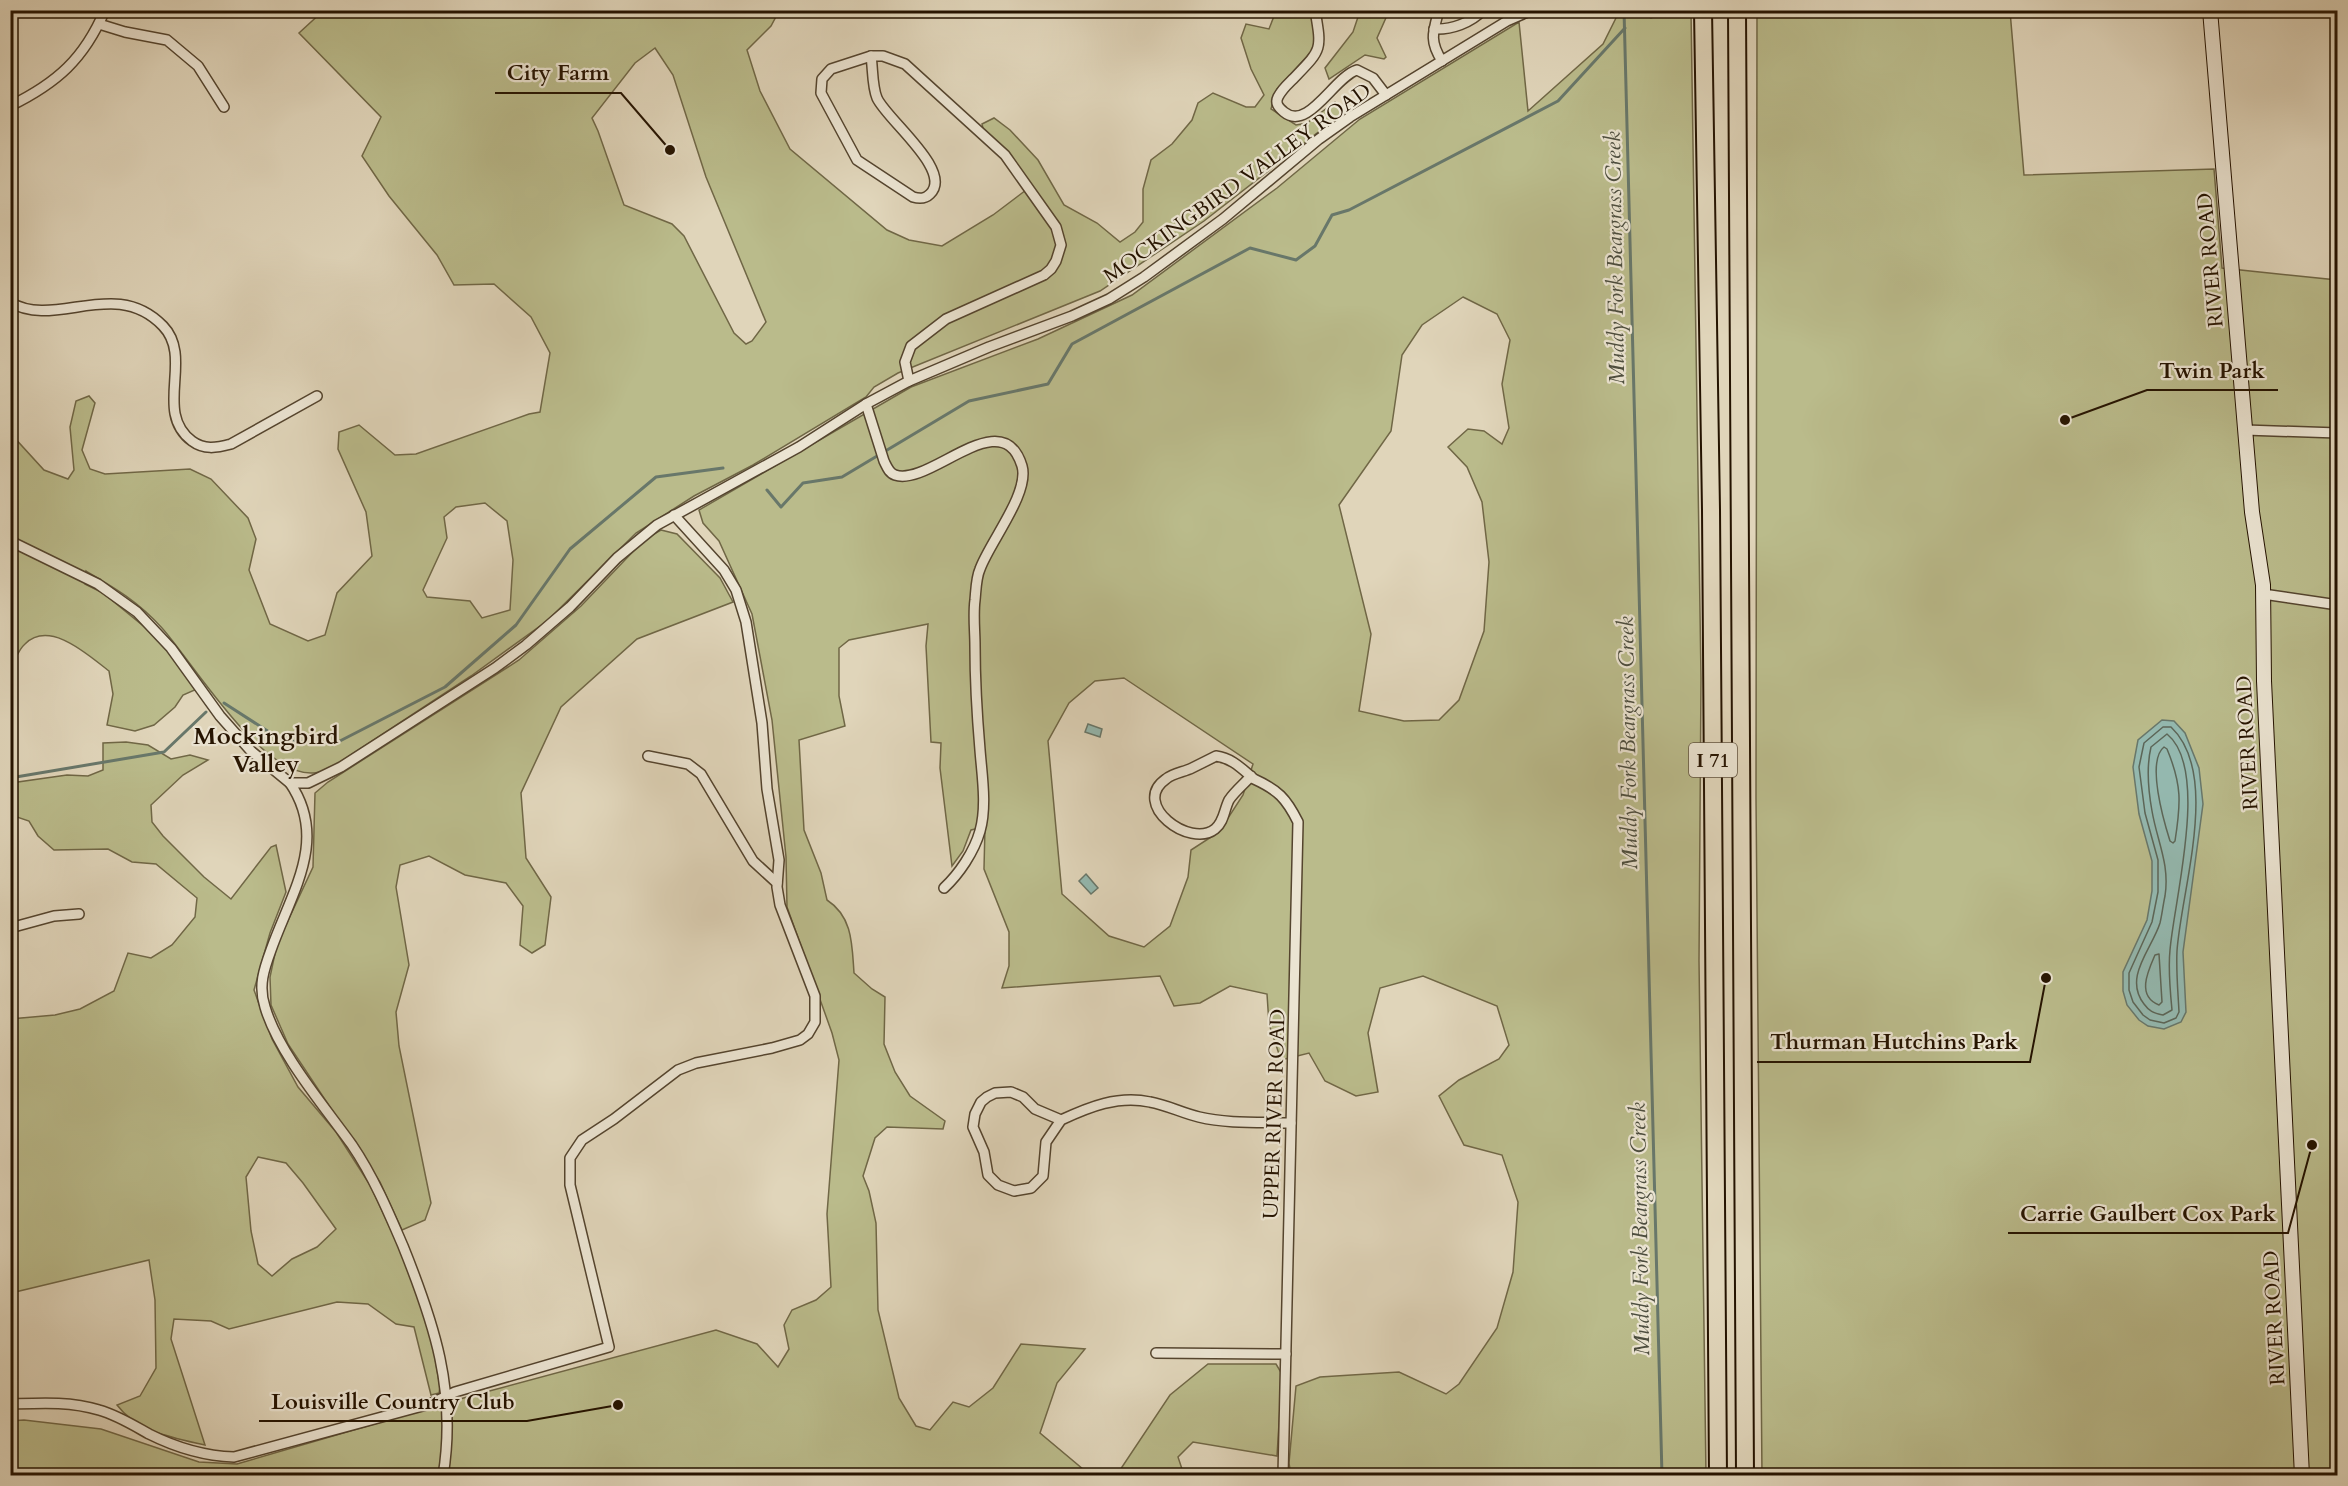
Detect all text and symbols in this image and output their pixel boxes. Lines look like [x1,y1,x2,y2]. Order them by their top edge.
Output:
callout: City Farm [495,53,621,93]
text: City Farm [507,58,610,88]
street label: MOCKINGBIRD VALLEY ROAD [1097,76,1377,291]
water label: Muddy Fork Beargrass Creek [1598,131,1632,385]
street label: RIVER ROAD [2190,191,2231,328]
callout: Twin Park [2147,350,2278,390]
text: Twin Park [2159,356,2265,386]
water label: Muddy Fork Beargrass Creek [1611,616,1645,870]
street label: RIVER ROAD [2229,675,2266,811]
district label: Mockingbird Valley [193,720,339,781]
road number: I 71 [1689,743,1737,777]
street label: UPPER RIVER ROAD [1256,1009,1293,1220]
callout: Thurman Hutchins Park [1757,1022,2030,1062]
text: Thurman Hutchins Park [1770,1027,2018,1057]
water label: Muddy Fork Beargrass Creek [1623,1102,1657,1356]
callout: Carrie Gaulbert Cox Park [2008,1193,2288,1233]
text: Carrie Gaulbert Cox Park [2020,1199,2276,1229]
street label: RIVER ROAD [2256,1250,2293,1386]
callout: Louisville Country Club [259,1381,527,1421]
text: Louisville Country Club [271,1387,515,1417]

